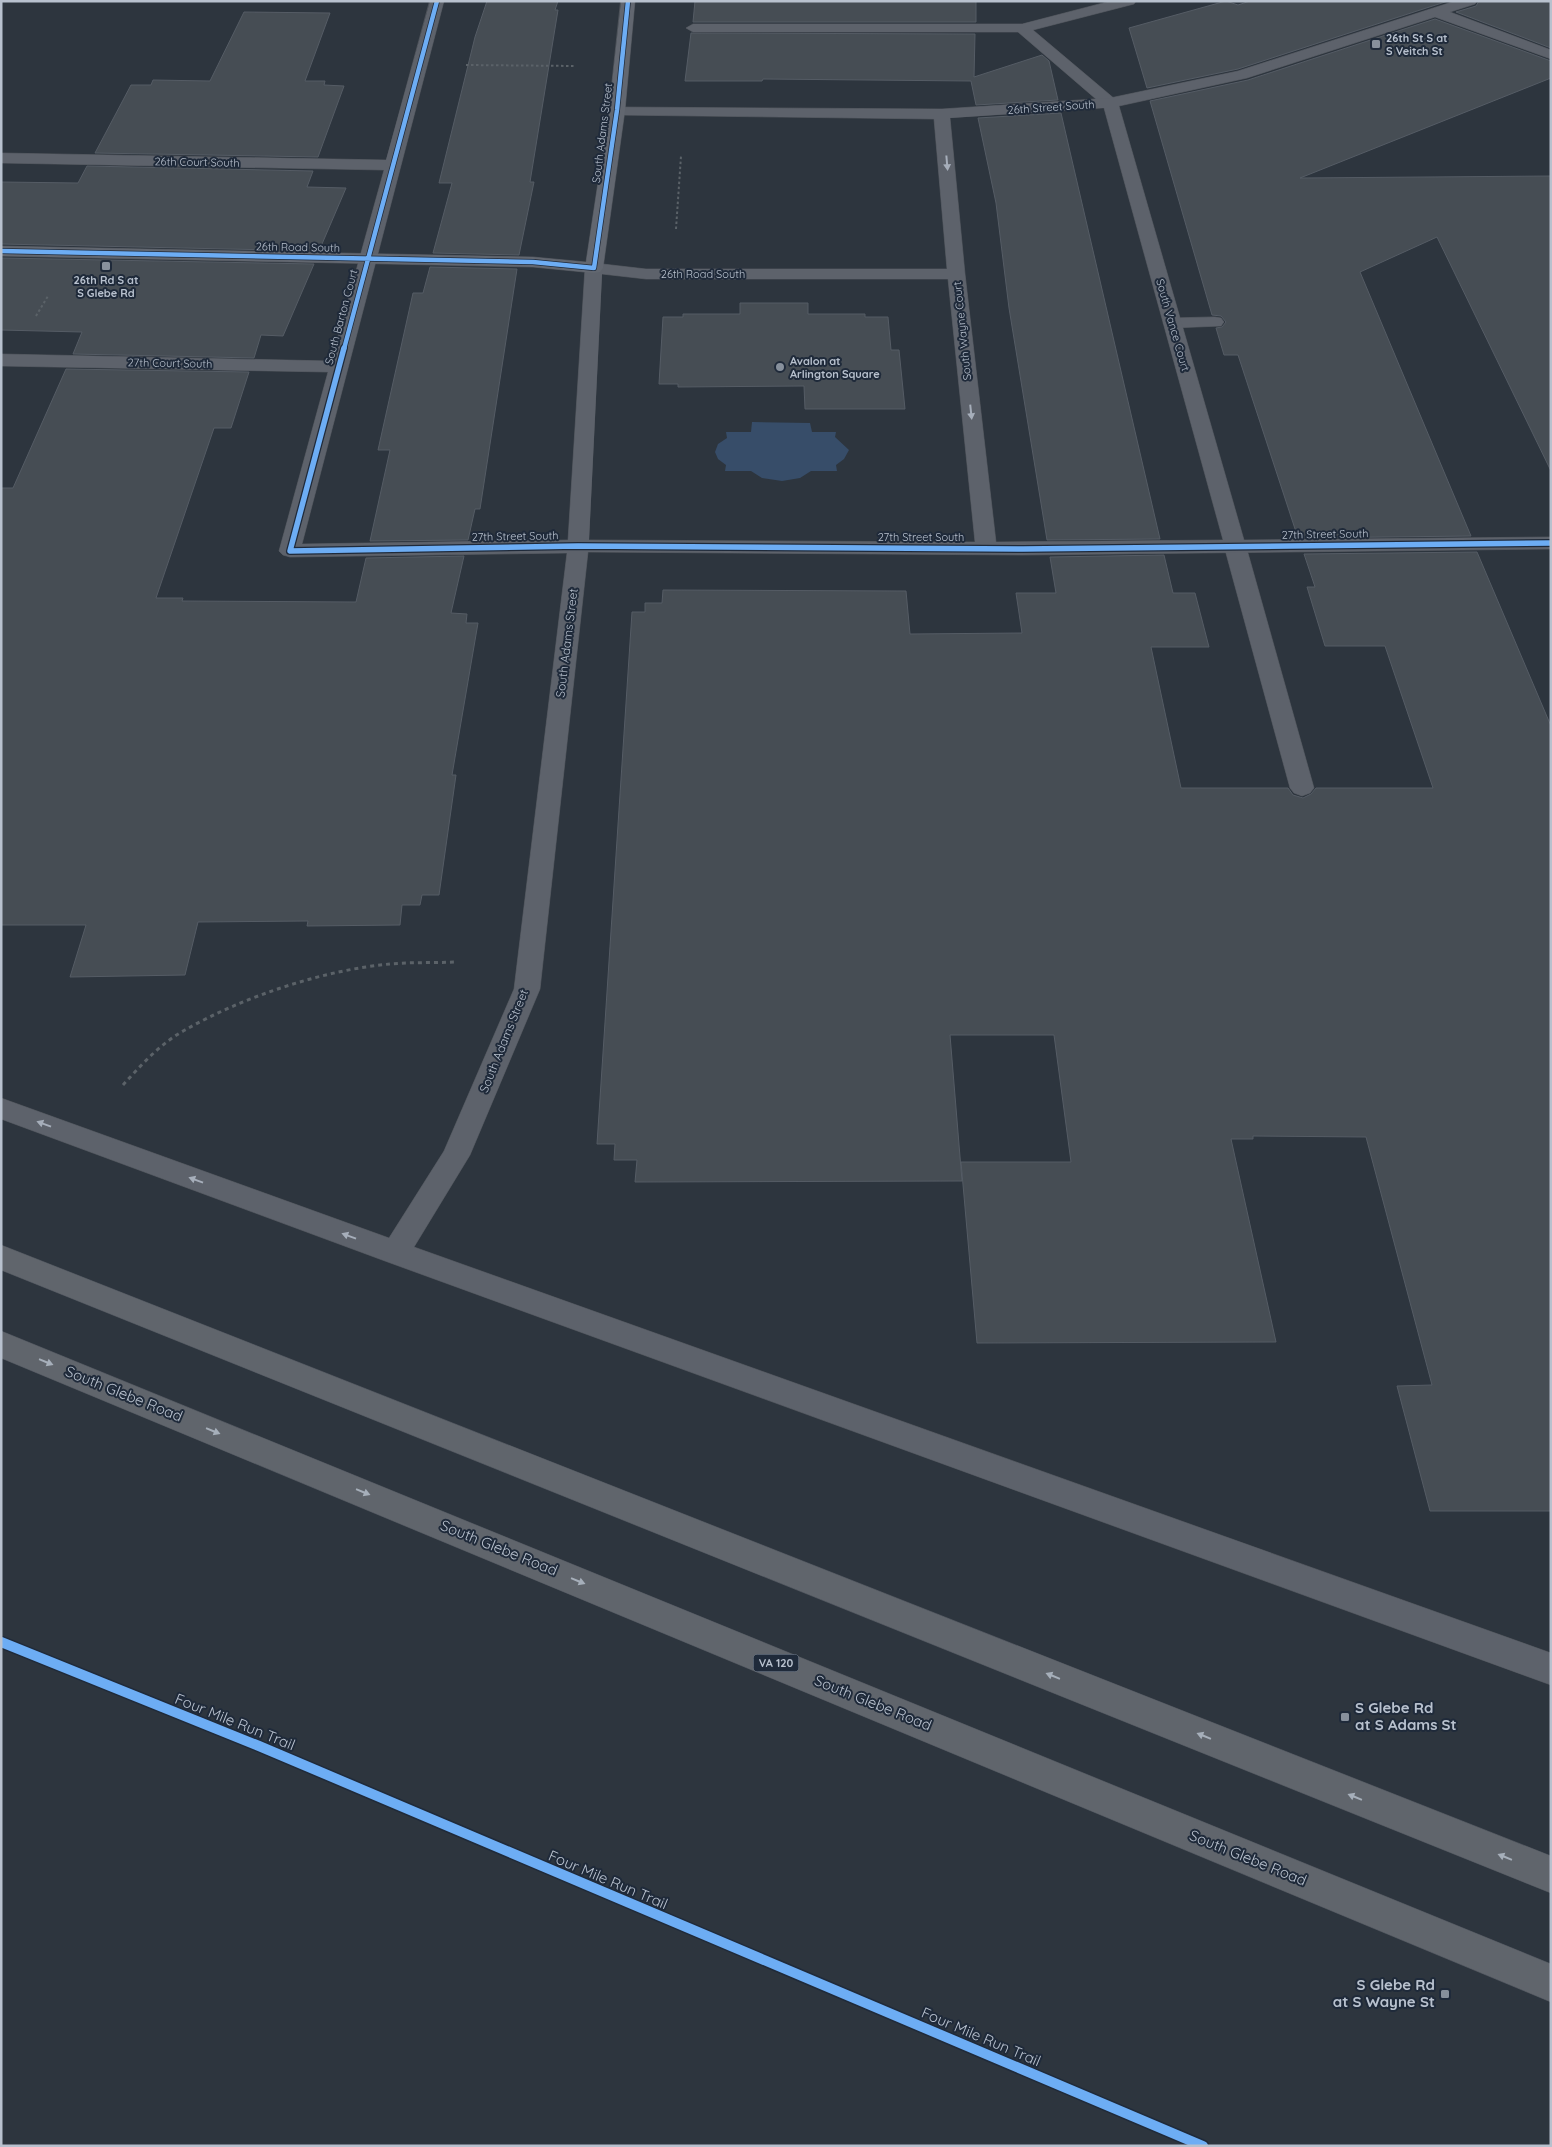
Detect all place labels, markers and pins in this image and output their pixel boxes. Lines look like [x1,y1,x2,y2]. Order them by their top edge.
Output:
place label: 26th St S at S Veitch St [1386,31,1448,58]
marker: 26th St S at S Veitch St [1370,38,1382,50]
marker: 26th Rd S at S Glebe Rd [100,260,112,272]
place label: 26th Rd S at S Glebe Rd [74,273,138,300]
place label: Avalon at Arlington Square [790,354,880,381]
marker: Avalon at Arlington Square [774,361,786,373]
place label: S Glebe Rd at S Adams St [1355,1698,1457,1734]
marker: S Glebe Rd at S Adams St [1339,1711,1351,1723]
place label: S Glebe Rd at S Wayne St [1333,1975,1435,2011]
marker: S Glebe Rd at S Wayne St [1439,1988,1451,2000]

